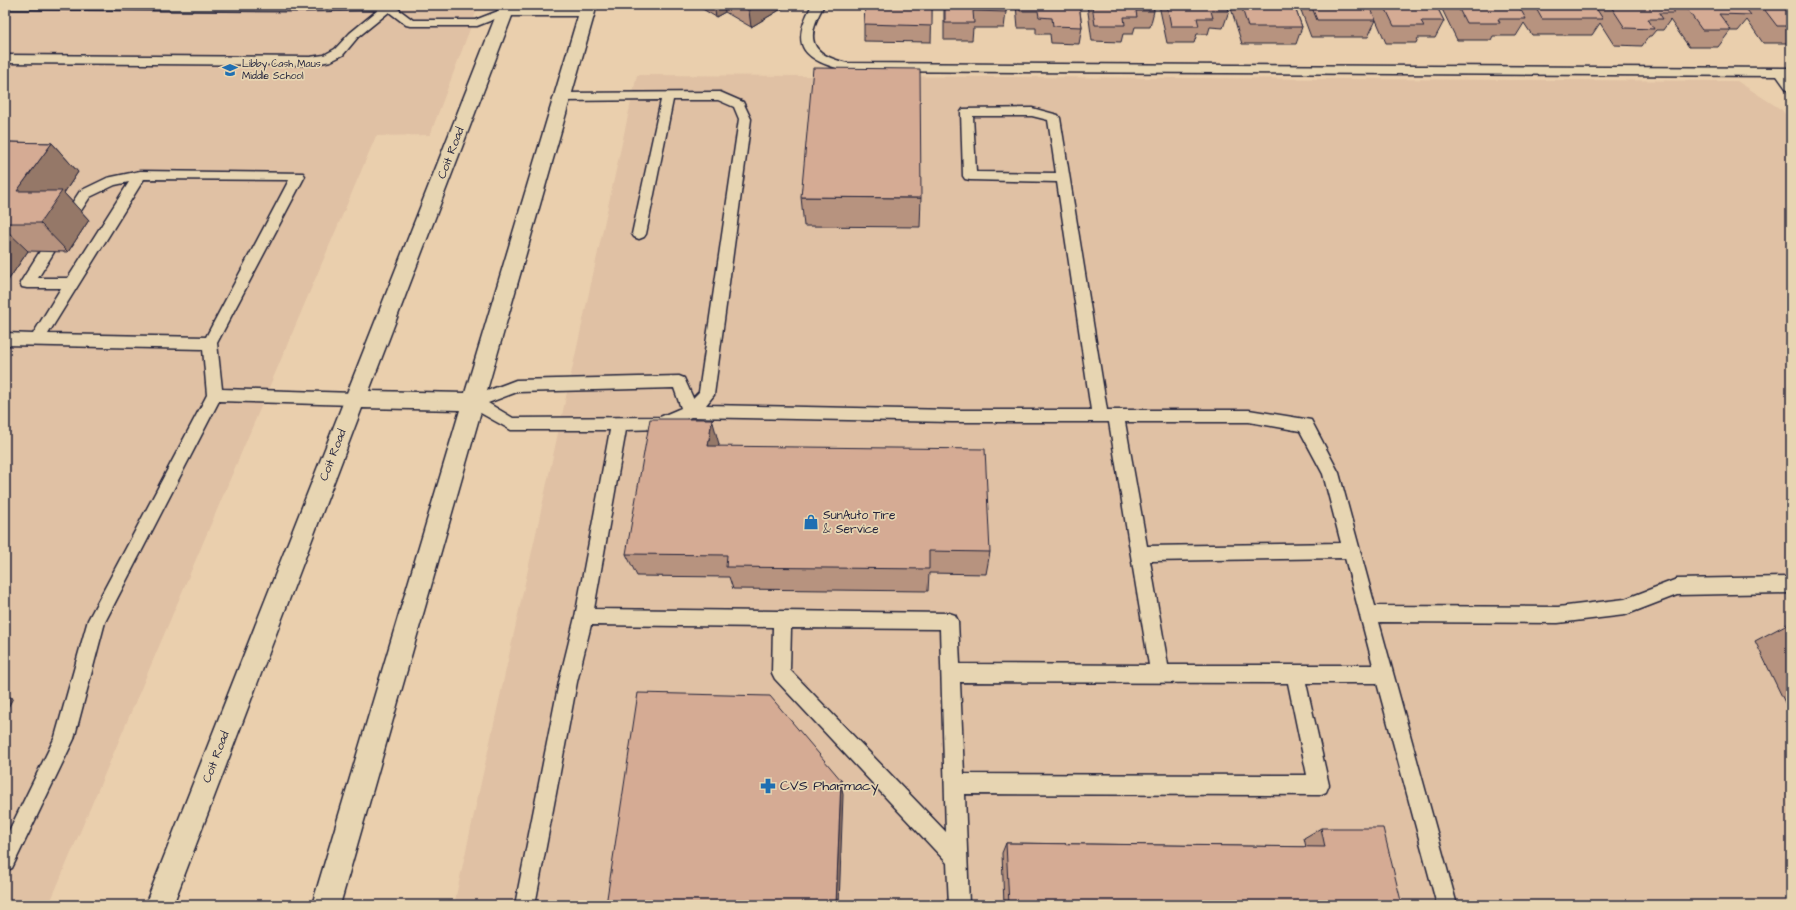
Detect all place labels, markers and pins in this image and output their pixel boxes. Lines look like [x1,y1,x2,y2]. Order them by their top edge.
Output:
place label: Libby Cash Maus Middle School [242,57,321,83]
school or university icon: Libby Cash Maus Middle School [221,61,239,79]
place label: SunAuto Tire & Service [823,507,896,538]
shop icon: SunAuto Tire & Service [802,513,820,531]
place label: CVS Pharmacy [780,776,879,796]
pharmacy icon: CVS Pharmacy [759,777,777,795]

